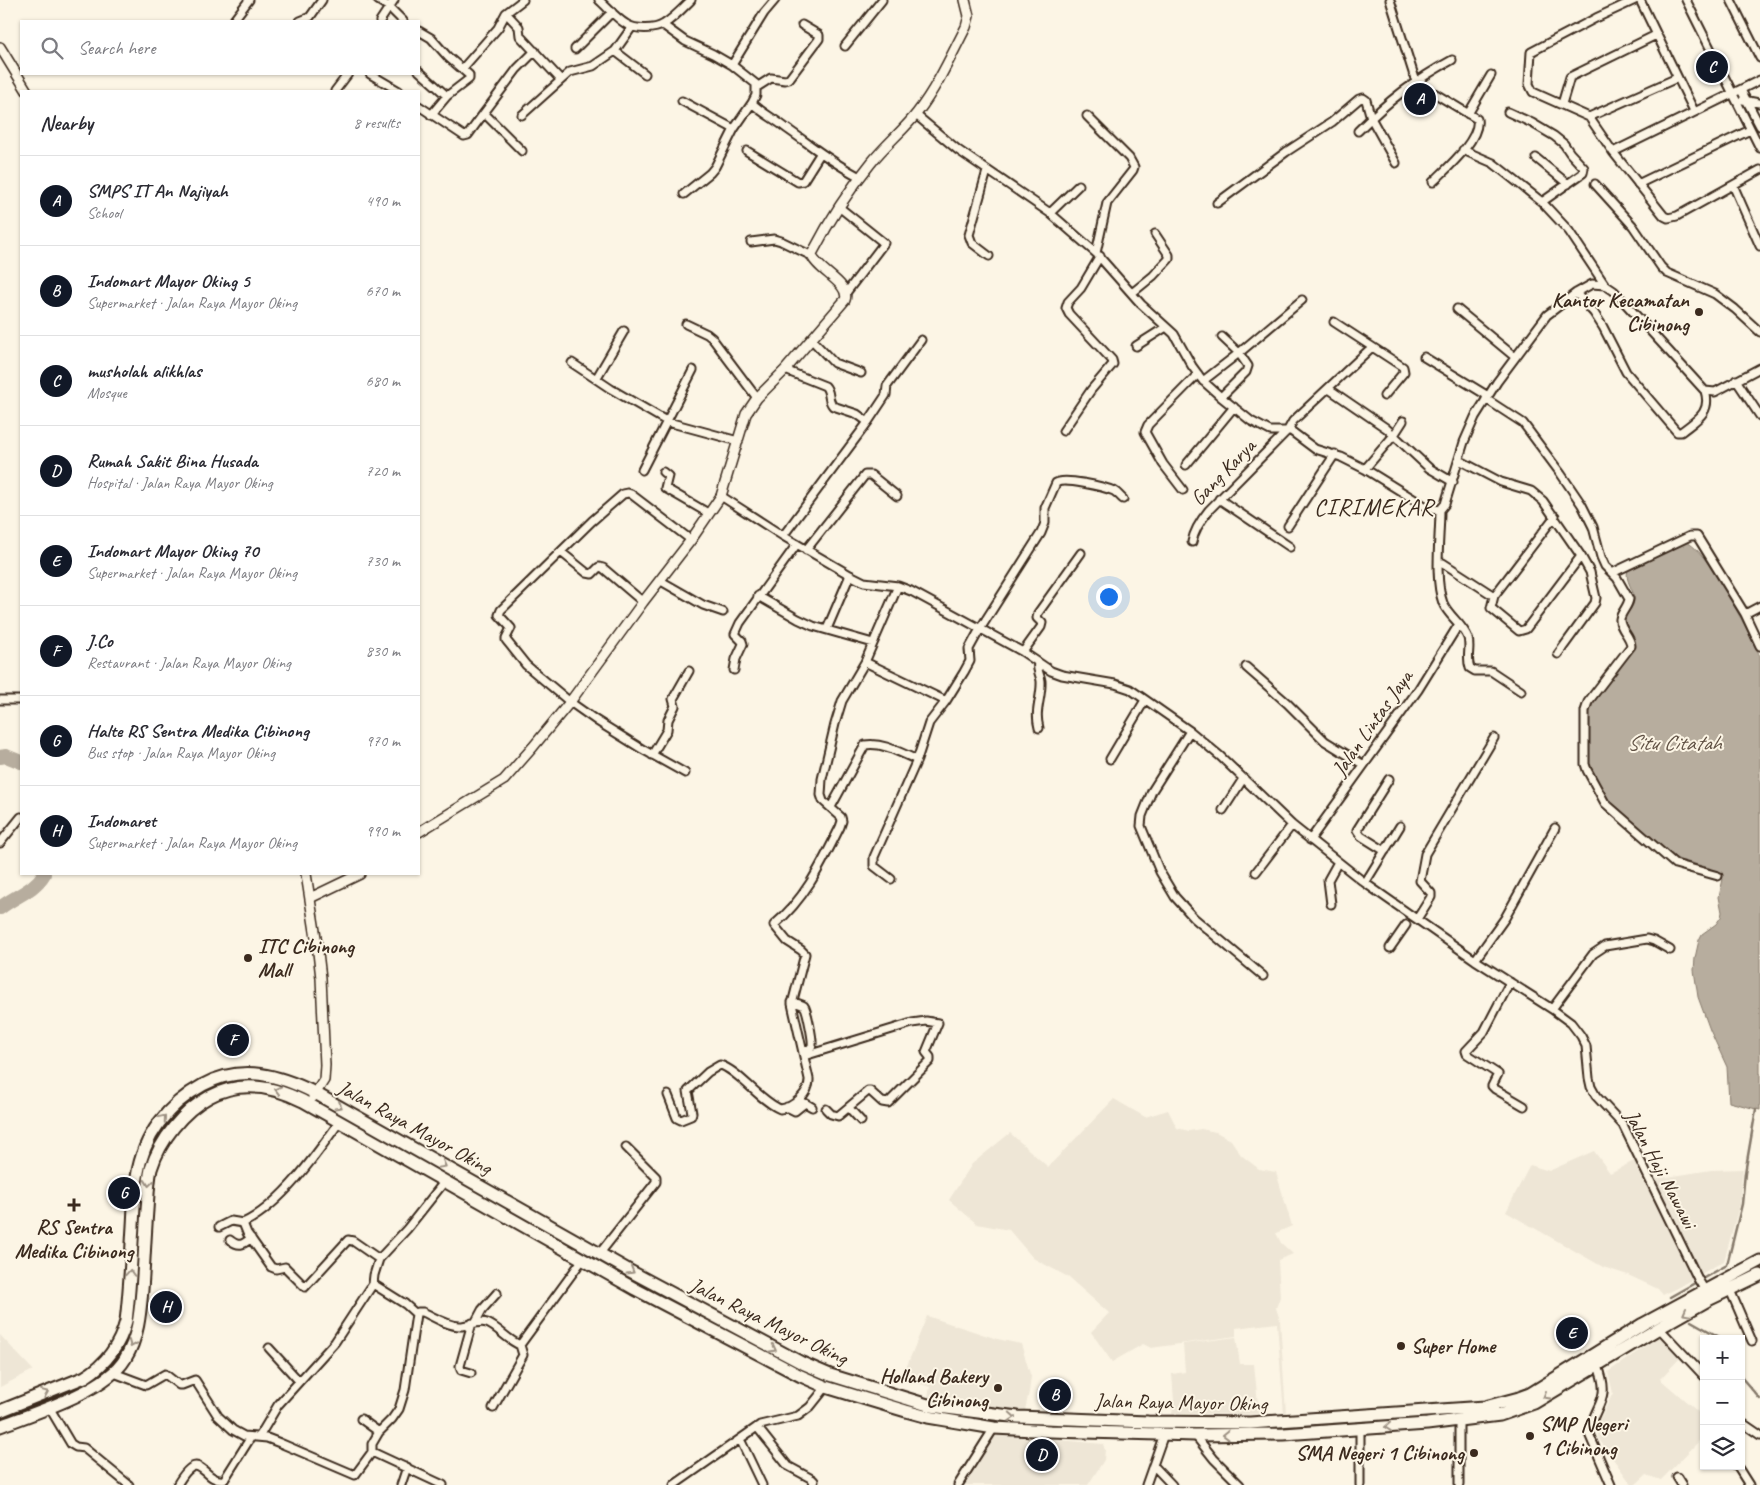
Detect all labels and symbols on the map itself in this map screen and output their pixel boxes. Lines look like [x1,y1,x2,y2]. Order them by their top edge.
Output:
pin: C [1696,48,1728,86]
pin: A [1404,80,1436,118]
place label: Kantor Kecamatan Cibinong [1552,287,1690,337]
marker: Kantor Kecamatan Cibinong [1693,306,1705,318]
street label: Gang Karya [1185,431,1263,511]
district label: CIRIMEKAR [1314,492,1436,522]
your location [1096,584,1122,610]
street label: Jalan Lintas Jaya [1325,663,1419,782]
water label: Situ Citatah [1627,729,1723,757]
place label: ITC Cibinong Mall [258,933,355,983]
marker: ITC Cibinong Mall [242,952,254,964]
pin: F [217,1021,249,1059]
street label: Jalan Raya Mayor Oking [333,1073,498,1181]
one-way arrow [274,1086,282,1096]
one-way arrow [334,1100,343,1110]
street label: Jalan Haji Nawawi [1618,1105,1704,1235]
one-way arrow [158,1114,167,1123]
one-way arrow [438,1159,447,1169]
pin: G [108,1174,140,1212]
one-way arrow [144,1179,155,1187]
marker: RS Sentra Medika Cibinong [67,1198,81,1212]
place label: RS Sentra Medika Cibinong [15,1214,136,1264]
one-way arrow [625,1265,634,1275]
one-way arrow [125,1269,136,1277]
street label: Jalan Raya Mayor Oking [685,1271,853,1371]
pin: H [150,1288,182,1326]
one-way arrow [1682,1307,1691,1317]
pin: E [1556,1314,1588,1352]
place label: Super Home [1411,1333,1497,1359]
one-way arrow [128,1339,138,1348]
marker: Super Home [1395,1340,1407,1352]
one-way arrow [768,1342,777,1352]
place label: Holland Bakery Cibinong [880,1363,990,1413]
pin: B [1039,1376,1071,1414]
marker: Holland Bakery Cibinong [992,1382,1004,1394]
street label: Jalan Raya Mayor Oking [1094,1387,1269,1417]
one-way arrow [40,1389,49,1399]
one-way arrow [1542,1390,1551,1400]
one-way arrow [1008,1411,1016,1422]
place label: SMP Negeri 1 Cibinong [1540,1411,1630,1461]
one-way arrow [1384,1421,1392,1432]
one-way arrow [1222,1430,1230,1440]
marker: SMP Negeri 1 Cibinong [1524,1430,1536,1442]
pin: D [1026,1436,1058,1474]
place label: SMA Negeri 1 Cibinong [1296,1440,1465,1466]
marker: SMA Negeri 1 Cibinong [1468,1447,1480,1459]

